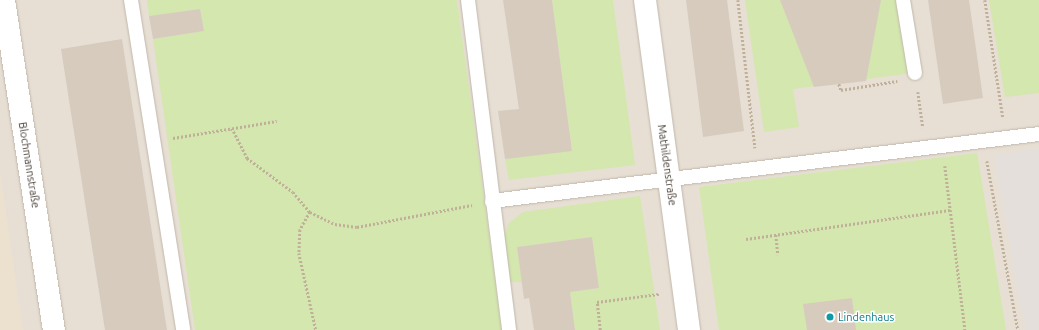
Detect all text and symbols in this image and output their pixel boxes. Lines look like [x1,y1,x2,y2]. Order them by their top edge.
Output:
street label: Blochmannstraße [16,121,42,209]
street label: Mathildenstraße [655,124,679,206]
place label: Lindenhaus [838,310,894,324]
marker: Lindenhaus [825,312,835,322]

